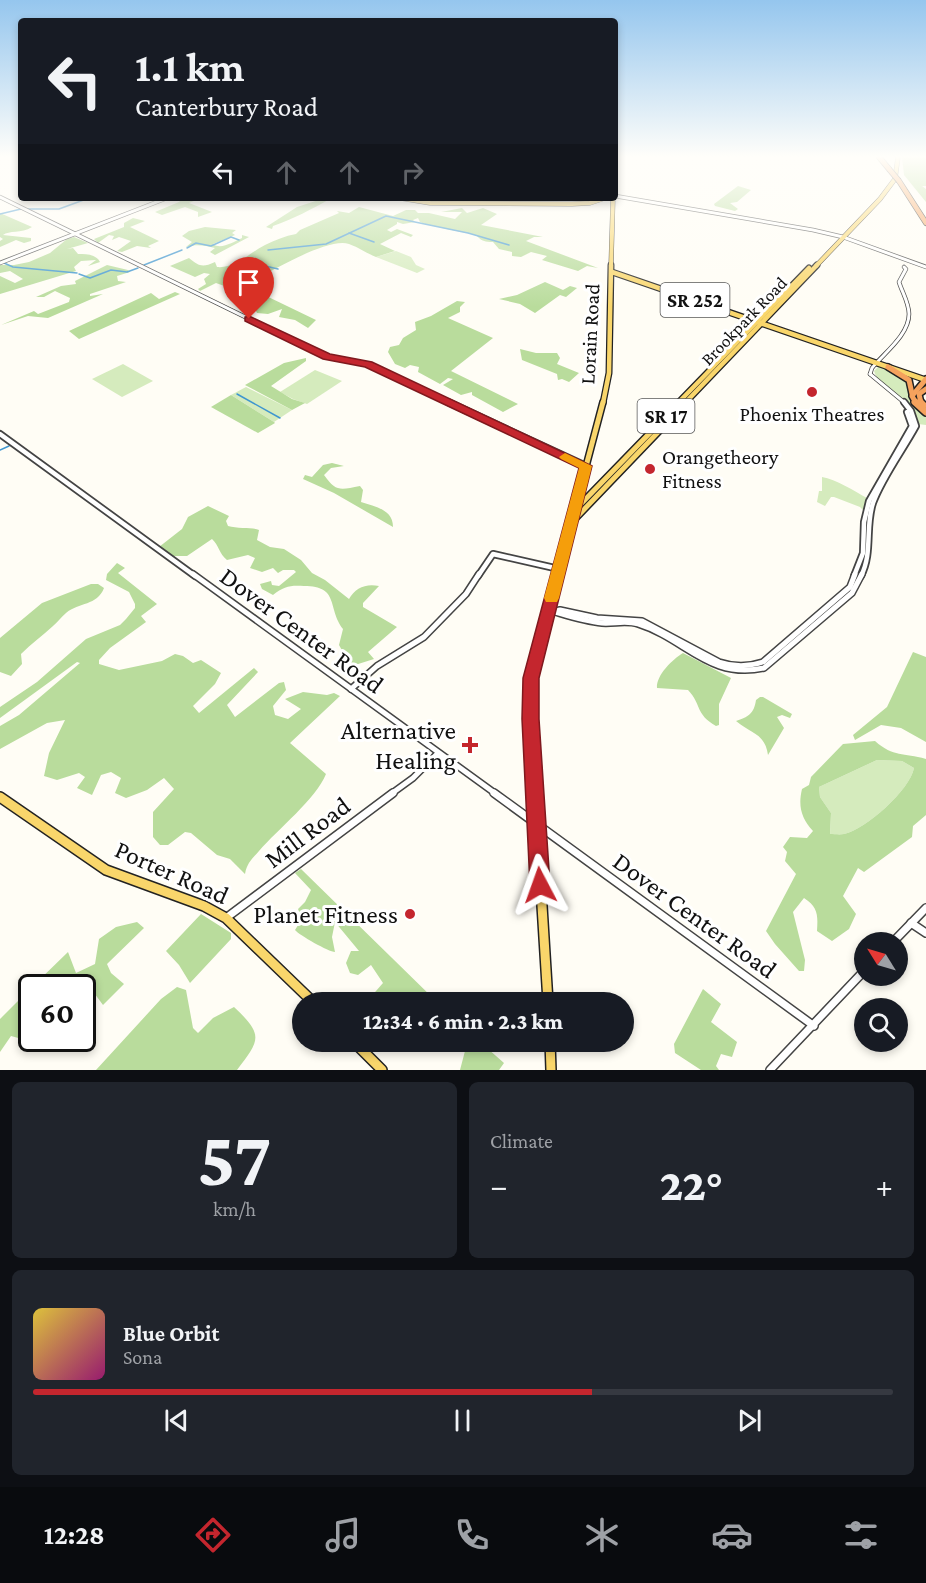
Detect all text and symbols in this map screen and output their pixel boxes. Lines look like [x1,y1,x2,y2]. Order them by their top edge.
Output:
icon: left [36,42,114,120]
text: 1.1 km [135,43,245,90]
text: Canterbury Road [135,92,318,122]
icon: left [207,156,240,189]
icon: ahead [270,156,303,189]
icon: ahead [333,156,366,189]
icon: right [396,156,429,189]
pin [223,257,274,319]
icon: arrive [232,266,265,299]
street label: Brookpark Road [697,272,791,369]
street label: Lorain Road [575,283,605,385]
road number: SR 252 [660,283,730,317]
marker: Phoenix Theatres [805,385,819,399]
road number: SR 17 [638,399,694,433]
place label: Phoenix Theatres [739,402,885,426]
place label: Orangetheory Fitness [662,445,779,493]
marker: Orangetheory Fitness [643,462,657,476]
street label: Dover Center Road [214,561,389,700]
place label: Alternative Healing [341,716,456,775]
marker: Alternative Healing [461,736,479,754]
street label: Mill Road [259,791,356,874]
street label: Porter Road [110,835,233,911]
street label: Dover Center Road [607,846,782,985]
position arrow [508,853,572,917]
place label: Planet Fitness [253,900,398,929]
marker: Planet Fitness [403,907,417,921]
north arrow [854,932,908,986]
map controls [854,932,908,1052]
speed limit sign: 60 [18,974,96,1052]
button: search [854,998,908,1052]
text: 12:34 · 6 min · 2.3 km [363,1009,563,1034]
text: 57 [197,1115,272,1202]
text: Climate [490,1130,553,1152]
text: 22° [660,1160,723,1210]
text: − [490,1167,507,1204]
text: + [876,1167,893,1204]
text: km/h [213,1198,256,1220]
text: Blue Orbit [123,1321,219,1346]
text: Sona [123,1346,162,1368]
icon: previous [160,1404,193,1437]
icon: pause [446,1404,479,1437]
icon: next [733,1404,766,1437]
icon: directions [192,1514,234,1556]
icon: music [322,1514,364,1556]
icon: phone [451,1514,493,1556]
icon: climate [581,1514,623,1556]
icon: car [711,1514,753,1556]
icon: filters [840,1514,882,1556]
text: 12:28 [44,1520,105,1550]

